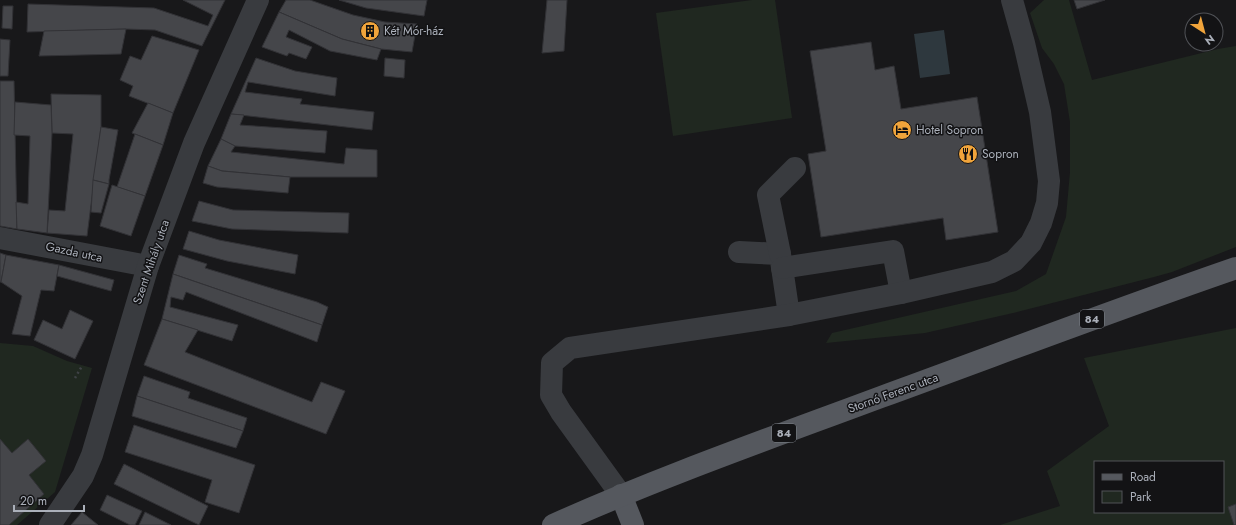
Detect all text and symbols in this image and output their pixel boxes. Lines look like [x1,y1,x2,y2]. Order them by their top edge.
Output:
north arrow [1184,12,1224,52]
building icon: Két Mór-ház [359,20,381,42]
place label: Két Mór-ház [384,22,444,40]
text: N [1202,31,1218,49]
hotel icon: Hotel Sopron [891,119,913,141]
place label: Hotel Sopron [916,121,983,139]
restaurant icon: Sopron [957,143,979,165]
place label: Sopron [982,145,1019,163]
street label: Szent Mihály utca [128,217,174,307]
street label: Gazda utca [44,237,104,267]
road number: 84 [1080,310,1104,328]
street label: Stornó Ferenc utca [845,368,941,418]
road number: 84 [772,424,796,442]
legend [1094,461,1224,513]
text: Road [1130,468,1156,486]
scale bar [14,487,84,513]
text: Park [1130,488,1152,506]
text: 20 m [20,492,47,510]

